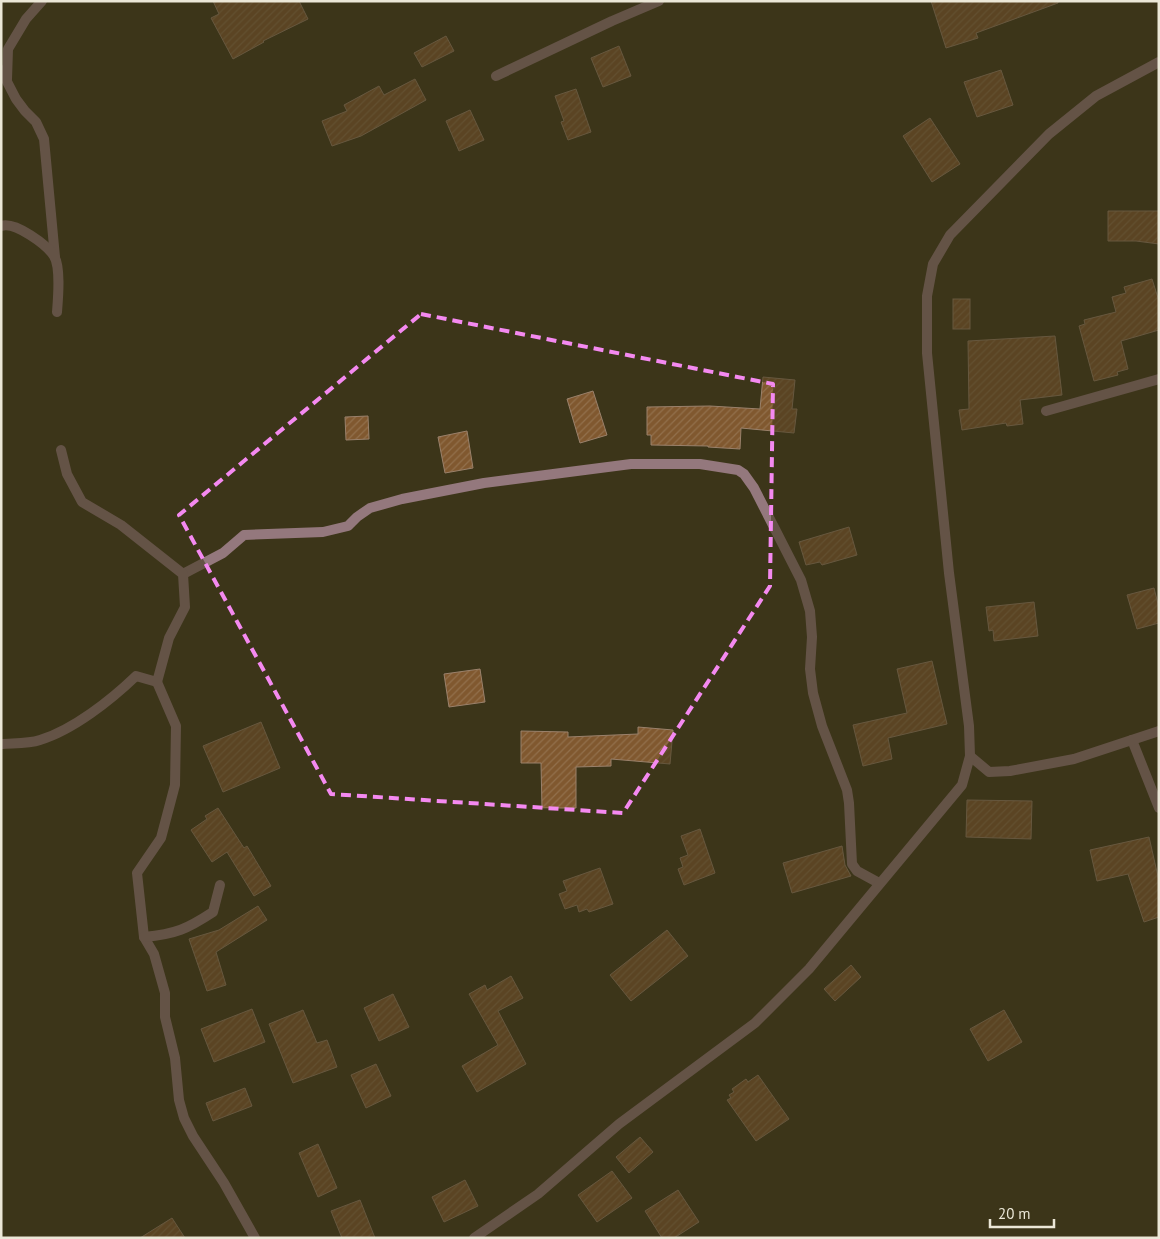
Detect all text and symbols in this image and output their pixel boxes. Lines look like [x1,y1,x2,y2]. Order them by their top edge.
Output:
scale bar [990,1196,1054,1228]
text: 20 m [998,1204,1031,1223]

